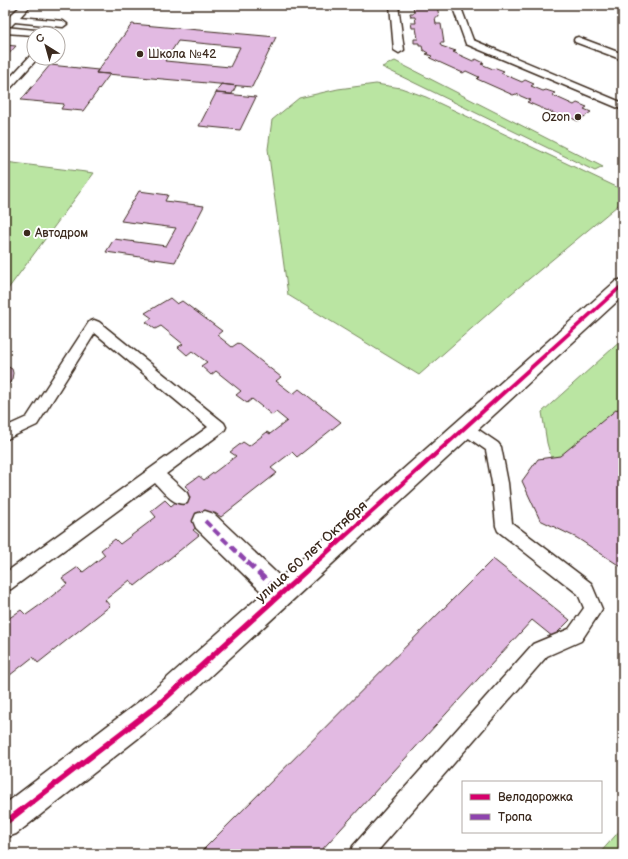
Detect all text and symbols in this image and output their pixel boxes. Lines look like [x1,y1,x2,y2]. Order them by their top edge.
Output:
north arrow [26,26,66,66]
text: С [33,31,48,46]
place label: Школа №42 [148,47,216,62]
marker: Школа №42 [135,49,145,59]
place label: Ozon [542,110,570,125]
marker: Ozon [573,112,583,122]
place label: Автодром [34,226,88,241]
marker: Автодром [22,228,32,238]
street label: улица 60 лет Октября [252,497,371,606]
legend [462,781,602,833]
text: Велодорожка [498,790,573,805]
text: Тропа [498,810,532,825]

